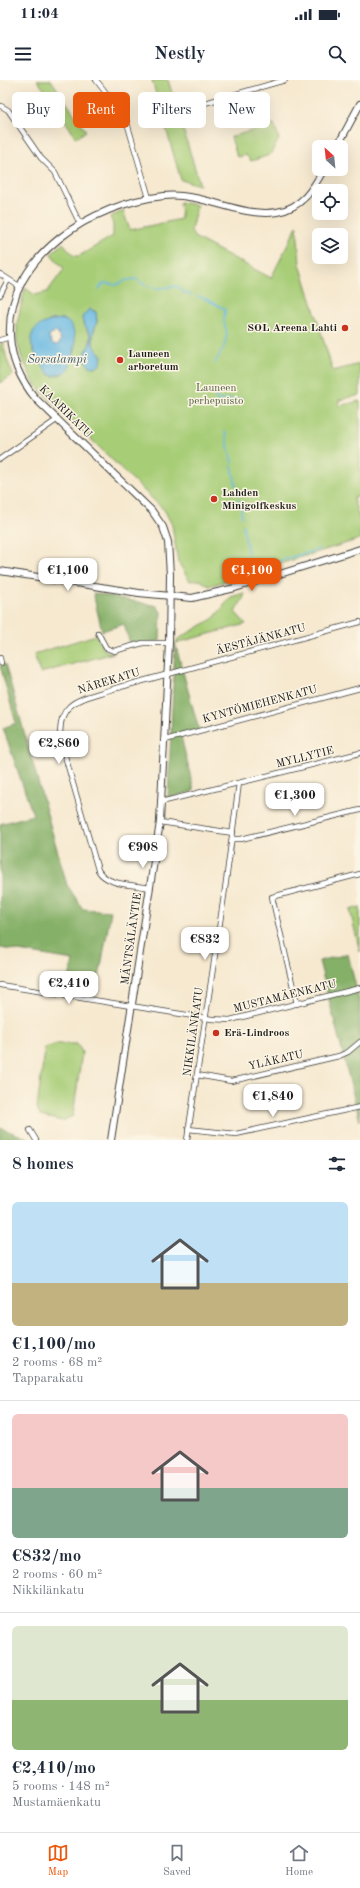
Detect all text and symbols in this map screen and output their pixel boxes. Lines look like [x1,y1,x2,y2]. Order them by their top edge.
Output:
text: 11:04 [20,7,59,22]
icon: menu [12,43,34,65]
icon: search [326,43,348,65]
text: Nestly [154,45,206,63]
chip: Buy [12,92,65,128]
chip: Rent [73,92,130,128]
chip: Filters [138,92,206,128]
chip: New [214,92,270,128]
north arrow [312,140,348,176]
map controls [312,140,348,264]
button: locate [312,184,348,220]
button: layers [312,228,348,264]
place label: SOL Areena Lahti [247,323,337,334]
marker: SOL Areena Lahti [340,323,350,333]
place label: Launeen arboretum [128,349,179,373]
water label: Sorsalampi [27,354,87,366]
marker: Launeen arboretum [115,355,125,365]
park label: Launeen perhepuisto [189,383,243,407]
street label: KAARIKATU [37,384,94,441]
place label: Lahden Minigolfkeskus [222,488,297,512]
marker: Lahden Minigolfkeskus [209,494,219,504]
pin: €1,100 [35,558,101,592]
pin: €1,100 [219,558,285,592]
text: €1,100 [47,564,89,577]
text: €1,100 [231,564,273,577]
street label: ÄESTÄJÄNKATU [214,621,307,657]
street label: NÄREKATU [76,665,142,697]
street label: KYNTÖMIEHENKATU [201,682,319,726]
pin: €2,860 [26,731,92,765]
text: €2,860 [38,737,80,750]
street label: MYLLYTIE [275,746,335,770]
pin: €1,300 [262,783,328,817]
text: €1,300 [274,789,316,802]
pin: €908 [119,835,167,869]
text: €908 [128,841,158,854]
street label: MÄNTSÄLÄNTIE [118,892,144,986]
pin: €832 [181,927,229,961]
text: €832 [190,933,220,946]
pin: €2,410 [36,971,102,1005]
text: €2,410 [48,977,90,990]
street label: MUSTAMÄENKATU [232,977,338,1015]
street label: NIKKILÄNKATU [180,986,206,1077]
marker: Erä-Lindroos [211,1028,221,1038]
place label: Erä-Lindroos [224,1028,290,1039]
street label: YLÄKATU [247,1047,305,1073]
pin: €1,840 [240,1084,306,1118]
text: €1,840 [252,1090,294,1103]
icon: filters [326,1153,348,1175]
text: 8 homes [12,1156,74,1173]
icon: home [144,1228,216,1300]
text: €1,100/mo [12,1336,96,1353]
text: 2 rooms · 68 m² [12,1356,102,1369]
text: Tapparakatu [12,1372,83,1385]
icon: home [144,1440,216,1512]
text: €832/mo [12,1548,81,1565]
text: 2 rooms · 60 m² [12,1568,102,1581]
text: Nikkilänkatu [12,1584,84,1597]
icon: home [144,1652,216,1724]
text: €2,410/mo [12,1760,96,1777]
text: 5 rooms · 148 m² [12,1780,110,1793]
text: Mustamäenkatu [12,1796,101,1809]
tab: Map [47,1842,69,1880]
tab: Saved [163,1842,191,1880]
tab: Home [285,1842,313,1880]

